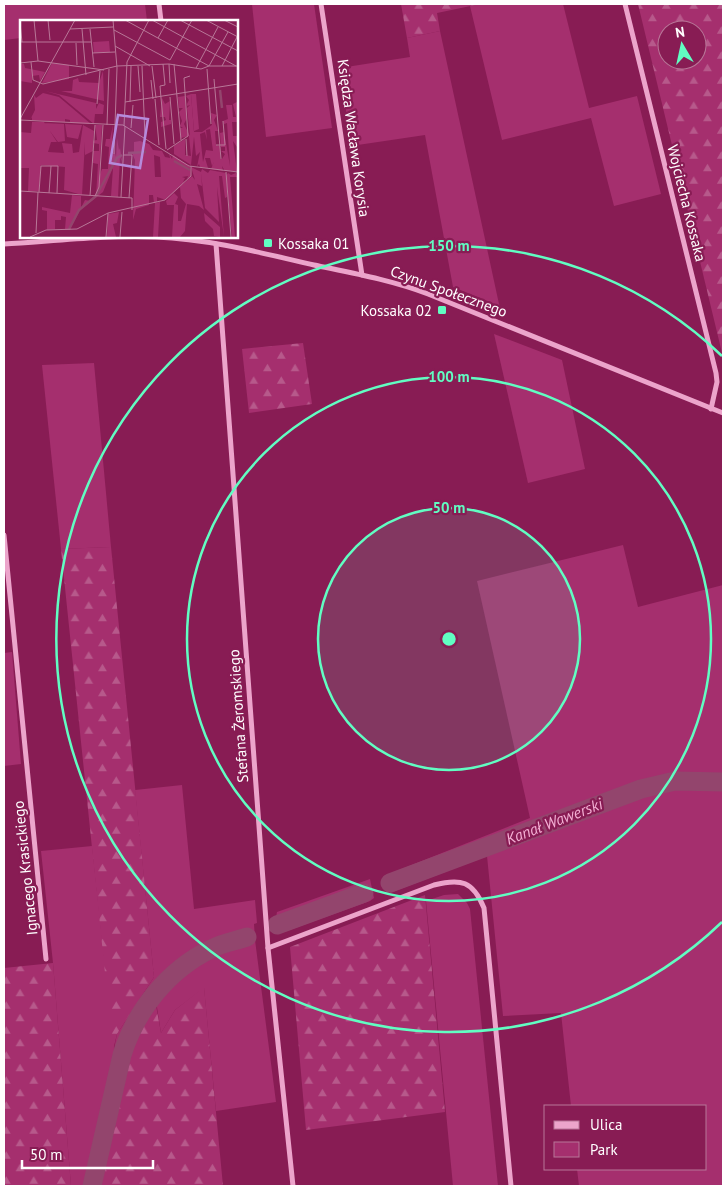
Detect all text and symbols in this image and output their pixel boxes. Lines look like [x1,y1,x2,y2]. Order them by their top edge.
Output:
inset map [20,20,238,238]
north arrow [657,20,707,70]
text: N [674,23,686,42]
street label: Księdza Wacława Korysia [334,58,374,218]
street label: Wojciecha Kossaka [663,143,711,263]
place label: Kossaka 01 [278,234,350,253]
text: 150 m [428,236,470,255]
marker: Kossaka 01 [262,237,274,249]
street label: Czynu Społecznego [388,261,510,321]
place label: Kossaka 02 [360,301,432,320]
marker: Kossaka 02 [436,304,448,316]
text: 100 m [428,367,470,386]
text: 50 m [433,498,465,517]
centre of rings [440,630,458,648]
street label: Stefana Żeromskiego [224,649,252,783]
water label: Kanał Wawerski [503,793,606,849]
street label: Ignacego Krasickiego [8,800,42,936]
legend [544,1105,707,1170]
text: Ulica [590,1115,622,1134]
scale bar [22,1138,154,1170]
text: Park [590,1140,618,1159]
text: 50 m [30,1145,63,1164]

